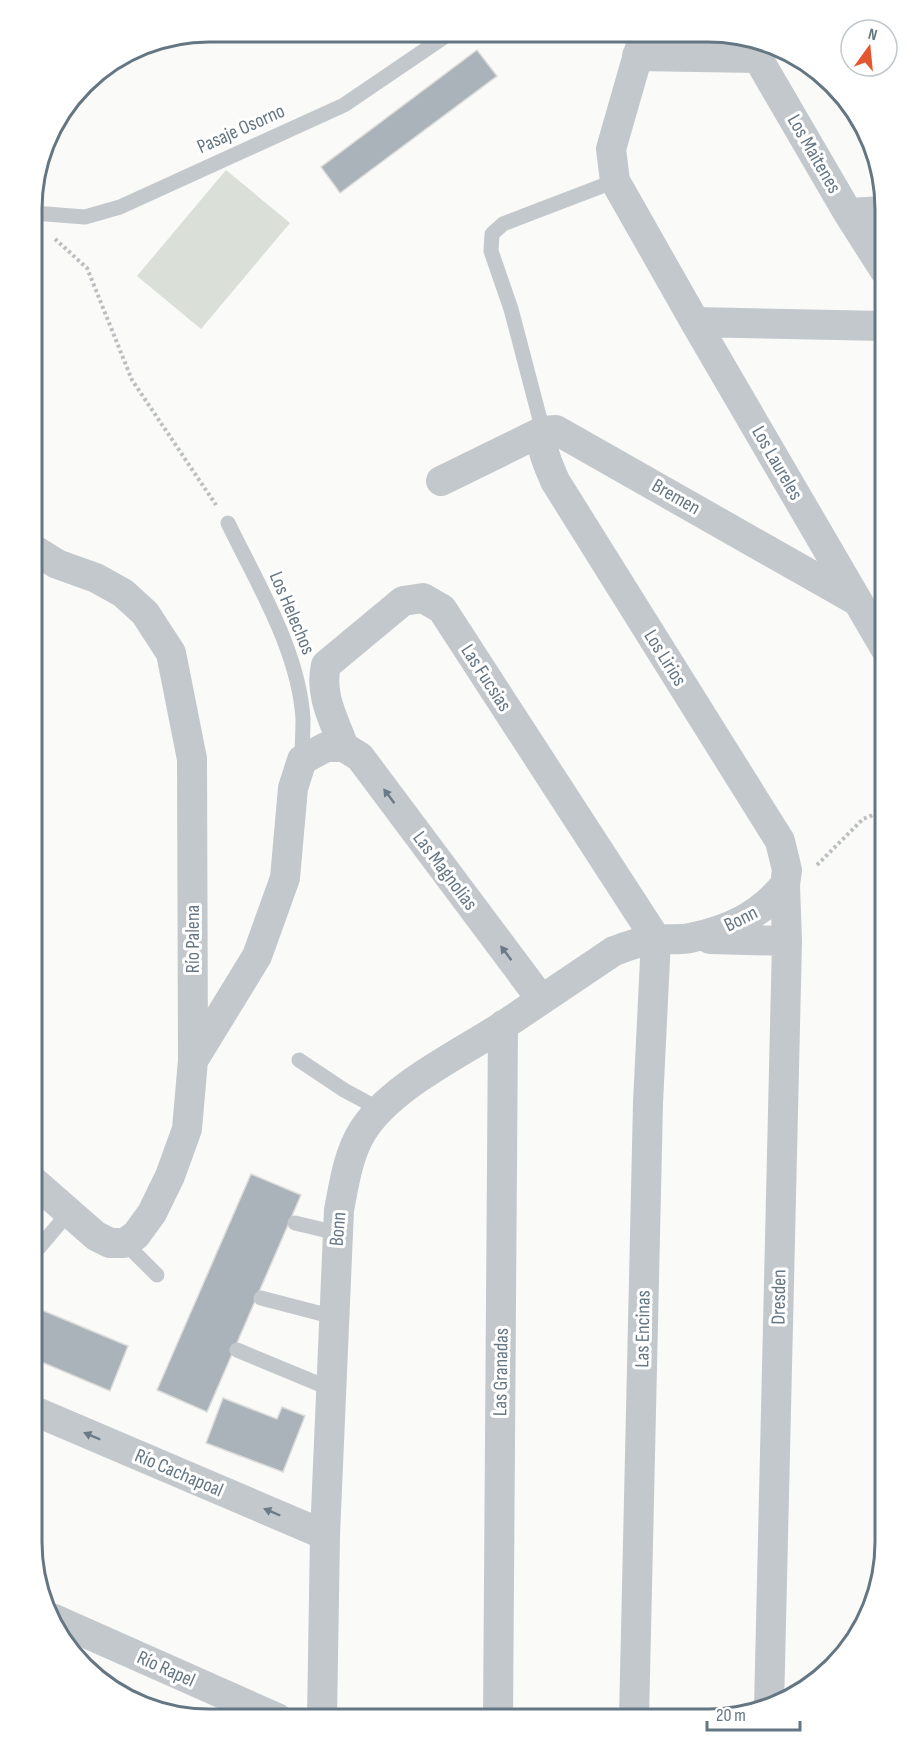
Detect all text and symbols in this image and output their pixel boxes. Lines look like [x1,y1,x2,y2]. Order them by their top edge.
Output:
north arrow [839,18,899,78]
text: N [866,25,879,45]
street label: Pasaje Osorno [193,99,289,159]
street label: Los Maitenes [782,110,846,198]
street label: Los Laureles [746,422,808,504]
street label: Bremen [648,474,704,520]
street label: Los Helechos [264,568,320,658]
street label: Los Lirios [638,625,692,691]
street label: Las Fucsias [455,640,517,716]
one-way arrow [384,789,396,804]
street label: Las Magnolias [408,827,482,915]
street label: Bonn [720,901,762,937]
street label: Río Palena [181,905,205,973]
one-way arrow [500,945,512,961]
street label: Bonn [325,1211,351,1247]
street label: Dresden [767,1269,791,1325]
street label: Las Encinas [630,1290,656,1368]
street label: Las Granadas [488,1328,514,1416]
one-way arrow [83,1431,101,1440]
street label: Río Cachapoal [131,1444,227,1502]
one-way arrow [262,1507,280,1517]
street label: Río Rapel [133,1646,199,1692]
scale bar [707,1694,800,1732]
text: 20 m [716,1705,746,1726]

